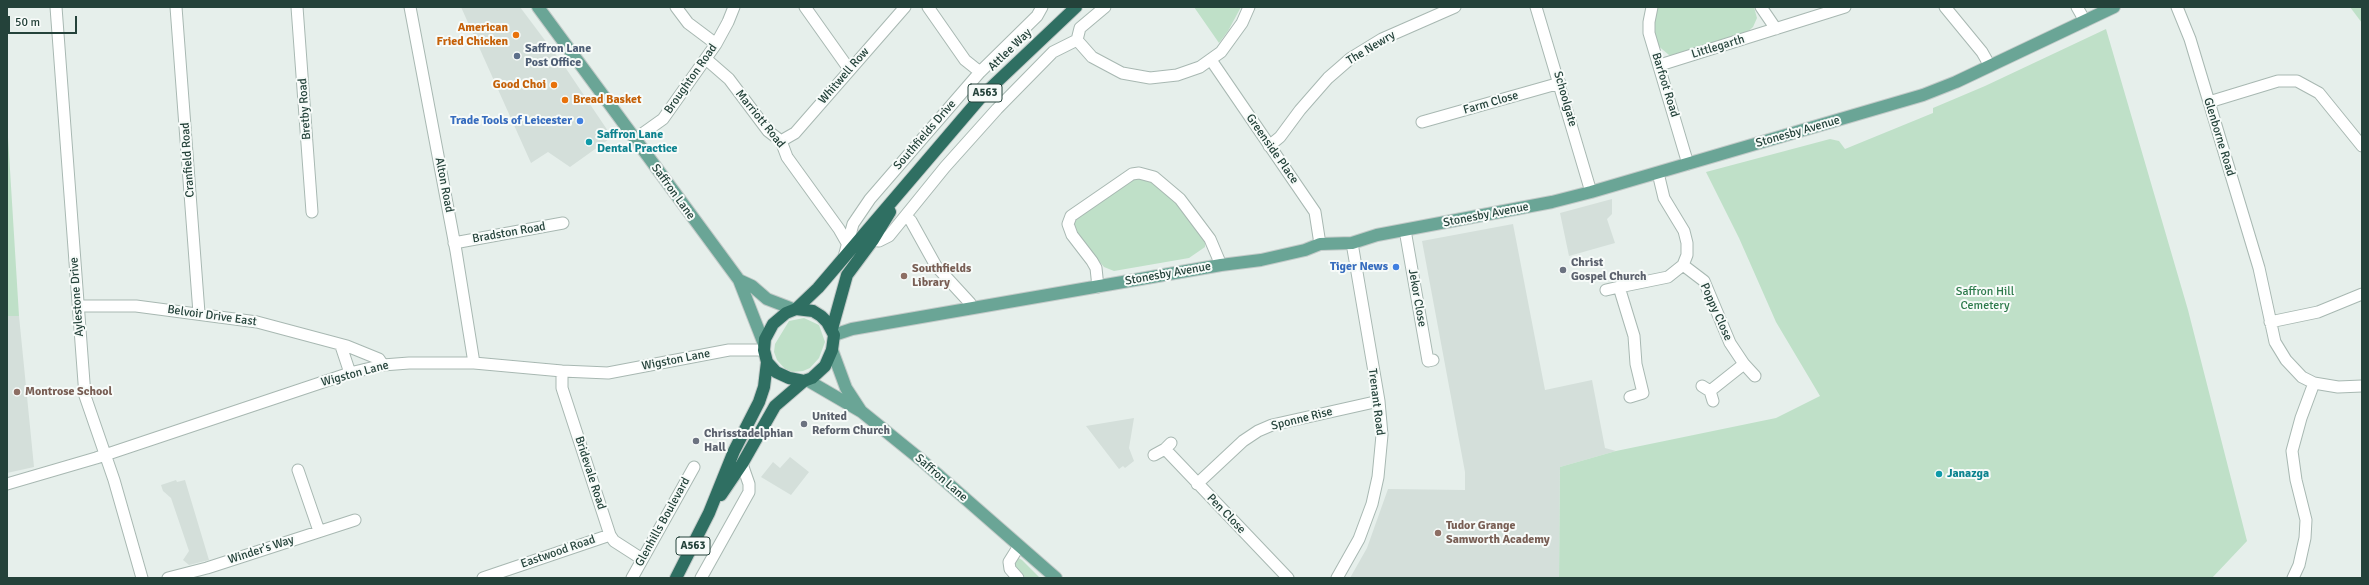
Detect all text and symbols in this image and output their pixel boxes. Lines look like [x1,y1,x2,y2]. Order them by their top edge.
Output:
scale bar [10,8,79,34]
text: 50 m [15,15,40,30]
place label: American Fried Chicken [437,21,508,49]
street label: Attlee Way [985,26,1035,74]
street label: The Newry [1344,28,1398,68]
marker: American Fried Chicken [511,30,521,40]
street label: Littlegarth [1690,32,1746,62]
street label: Broughton Road [662,41,720,117]
place label: Saffron Lane Post Office [525,42,591,70]
street label: Whitwell Row [816,45,872,107]
marker: Saffron Lane Post Office [512,51,522,61]
street label: Barfoot Road [1648,51,1682,119]
street label: Schoolgate [1550,70,1580,128]
street label: Bretby Road [296,78,314,140]
place label: Good Choi [493,78,546,92]
marker: Good Choi [549,80,559,90]
road number: A563 [968,84,1002,102]
street label: Marriott Road [732,87,788,151]
street label: Farm Close [1462,88,1520,118]
place label: Bread Basket [573,93,641,107]
marker: Bread Basket [560,95,570,105]
street label: Glenborne Road [2200,96,2238,178]
street label: Southfields Drive [891,97,959,173]
street label: Greenside Place [1243,111,1301,187]
street label: Stonesby Avenue [1754,113,1842,151]
place label: Trade Tools of Leicester [450,114,572,128]
marker: Trade Tools of Leicester [575,116,585,126]
street label: Cranfield Road [178,122,198,198]
place label: Saffron Lane Dental Practice [597,128,678,156]
marker: Saffron Lane Dental Practice [584,137,594,147]
street label: Alton Road [432,156,456,214]
street label: Saffron Lane [648,161,698,223]
street label: Stonesby Avenue [1442,200,1530,230]
street label: Bradston Road [471,219,547,247]
place label: Christ Gospel Church [1571,256,1646,284]
street label: Aylestone Drive [67,257,87,337]
street label: Stonesby Avenue [1124,259,1212,289]
place label: Tiger News [1330,260,1388,274]
place label: Southfields Library [912,262,971,290]
marker: Tiger News [1391,262,1401,272]
marker: Christ Gospel Church [1558,265,1568,275]
street label: Jekor Close [1405,268,1429,328]
marker: Southfields Library [899,271,909,281]
street label: Poppy Close [1697,281,1735,343]
park label: Saffron Hill Cemetery [1956,285,2014,313]
street label: Belvoir Drive East [166,303,258,329]
street label: Wigston Lane [641,346,711,374]
street label: Wigston Lane [320,358,390,390]
street label: Trenant Road [1365,368,1387,436]
place label: Montrose School [25,385,112,399]
marker: Montrose School [12,387,22,397]
street label: Sponne Rise [1270,404,1334,434]
place label: United Reform Church [812,410,890,438]
marker: United Reform Church [799,419,809,429]
place label: Chrisstadelphian Hall [704,427,793,455]
street label: Bridevale Road [571,434,609,512]
marker: Chrisstadelphian Hall [691,436,701,446]
street label: Saffron Lane [912,451,970,505]
place label: Janazga [1947,467,1989,481]
marker: Janazga [1934,469,1944,479]
street label: Glenhills Boulevard [633,475,693,569]
street label: Pen Close [1204,491,1248,537]
place label: Tudor Grange Samworth Academy [1446,519,1550,547]
marker: Tudor Grange Samworth Academy [1433,528,1443,538]
street label: Eastwood Road [519,532,597,572]
street label: Winder's Way [226,533,296,567]
road number: A563 [676,537,710,555]

